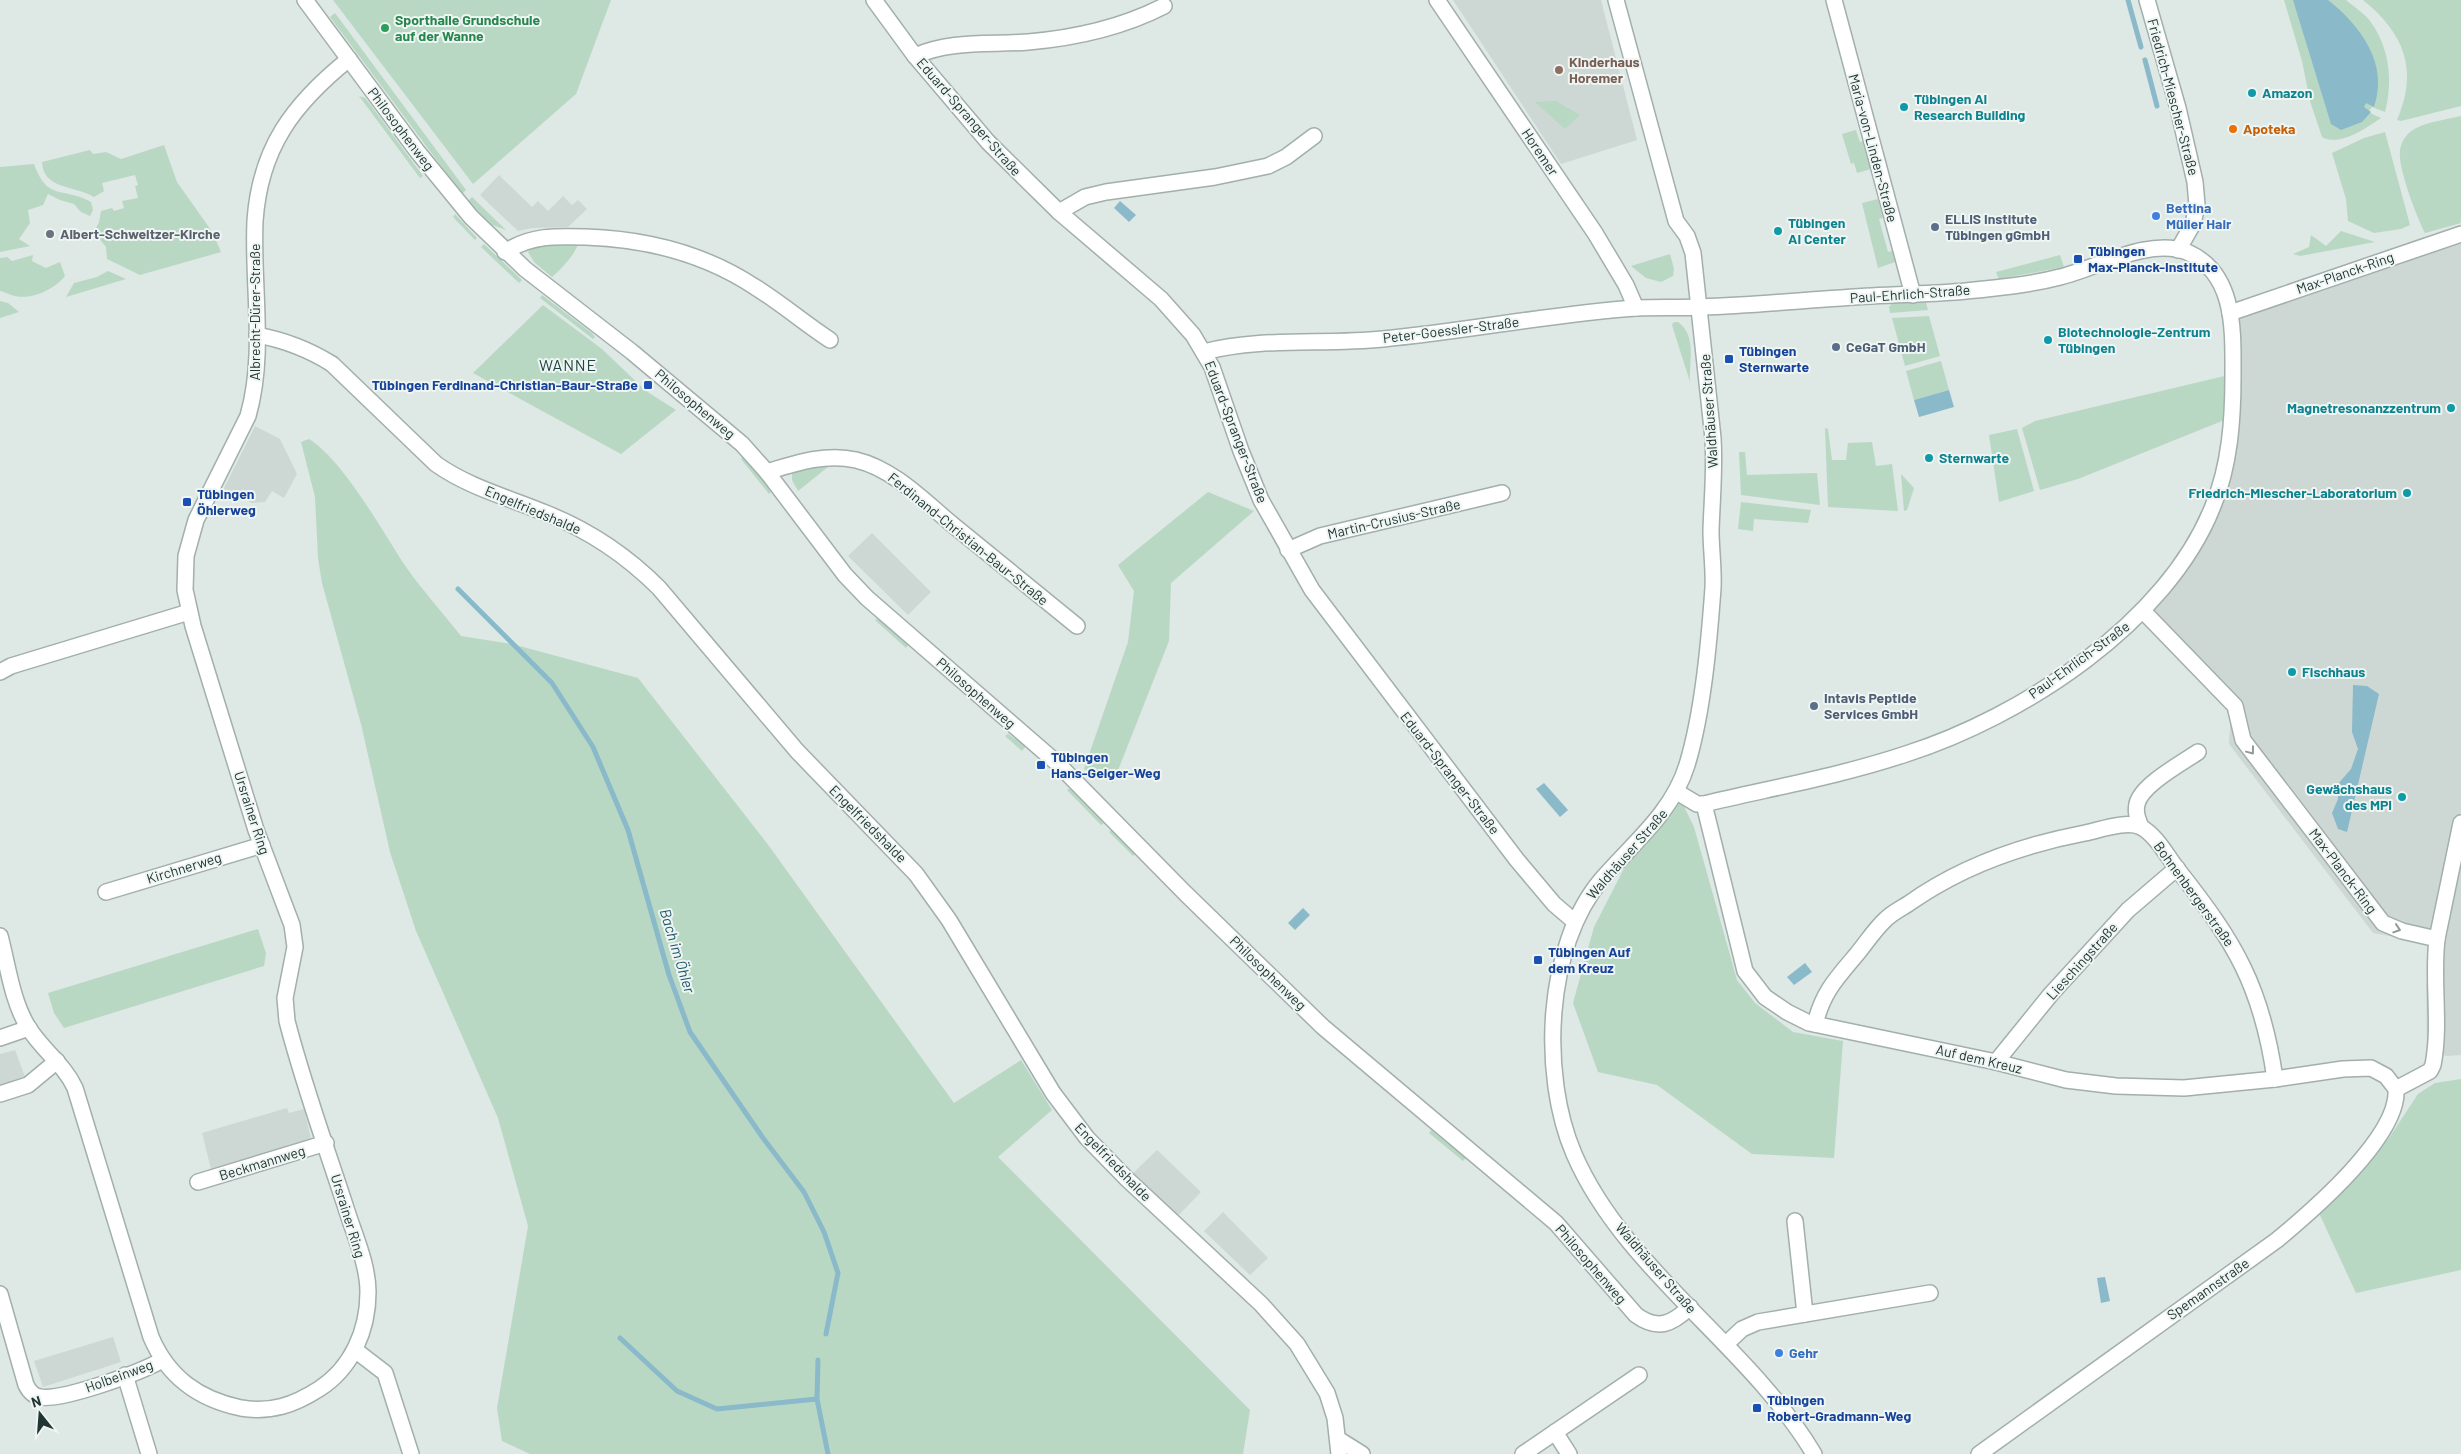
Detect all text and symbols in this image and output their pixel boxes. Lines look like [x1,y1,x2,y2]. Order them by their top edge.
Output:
place label: Sporthalle Grundschule auf der Wanne [395,11,540,44]
street label: Friedrich-Miescher-Straße [2144,17,2203,177]
marker: Sporthalle Grundschule auf der Wanne [379,22,391,34]
place label: Kinderhaus Horemer [1569,53,1640,86]
street label: Eduard-Spranger-Straße [913,54,1025,179]
marker: Kinderhaus Horemer [1553,64,1565,76]
street label: Maria-von-Linden-Straße [1845,72,1901,224]
street label: Philosophenweg [365,84,438,174]
place label: Amazon [2262,84,2312,101]
marker: Amazon [2246,87,2258,99]
place label: Tübingen AI Research Building [1914,90,2026,123]
marker: Tübingen AI Research Building [1898,101,1910,113]
place label: Apoteka [2243,120,2295,137]
marker: Apoteka [2227,123,2239,135]
street label: Horemer [1518,125,1562,179]
place label: Bettina Müller Hair [2166,199,2232,232]
place label: ELLIS Institute Tübingen gGmbH [1945,210,2050,243]
marker: Bettina Müller Hair [2150,210,2162,222]
place label: Tübingen AI Center [1788,214,1847,247]
marker: ELLIS Institute Tübingen gGmbH [1929,221,1941,233]
place label: Albert-Schweitzer-Kirche [60,225,221,242]
marker: Tübingen AI Center [1772,225,1784,237]
marker: Albert-Schweitzer-Kirche [44,228,56,240]
place label: Tübingen Max-Planck-Institute [2088,242,2218,275]
street label: Albrecht-Dürer-Straße [246,244,263,380]
street label: Max-Planck-Ring [2294,248,2396,297]
marker: Tübingen Max-Planck-Institute [2072,253,2084,265]
street label: Paul-Ehrlich-Straße [1849,281,1971,306]
street label: Peter-Goessler-Straße [1382,313,1520,346]
place label: Biotechnologie-Zentrum Tübingen [2058,323,2211,356]
marker: Biotechnologie-Zentrum Tübingen [2042,334,2054,346]
place label: CeGaT GmbH [1846,338,1926,355]
marker: CeGaT GmbH [1830,341,1842,353]
place label: Tübingen Sternwarte [1739,342,1810,375]
street label: Waldhäuser Straße [1696,353,1721,469]
marker: Tübingen Sternwarte [1723,353,1735,365]
district label: WANNE [539,355,597,374]
street label: Eduard-Spranger-Straße [1201,358,1271,505]
street label: Philosophenweg [652,365,739,442]
place label: Tübingen Ferdinand-Christian-Baur-Straße [372,376,638,393]
marker: Tübingen Ferdinand-Christian-Baur-Straße [642,379,654,391]
place label: Magnetresonanzzentrum [2287,399,2441,416]
marker: Magnetresonanzzentrum [2445,402,2457,414]
place label: Sternwarte [1939,449,2010,466]
marker: Sternwarte [1923,452,1935,464]
street label: Ferdinand-Christian-Baur-Straße [885,469,1052,609]
street label: Engelfriedshalde [483,482,584,537]
place label: Friedrich-Miescher-Laboratorium [2189,484,2397,501]
place label: Tübingen Öhlerweg [197,485,256,518]
marker: Friedrich-Miescher-Laboratorium [2401,487,2413,499]
street label: Martin-Crusius-Straße [1326,495,1462,542]
marker: Tübingen Öhlerweg [181,496,193,508]
street label: Paul-Ehrlich-Straße [2025,617,2132,702]
street label: Philosophenweg [933,654,1019,732]
place label: Fischhaus [2302,663,2365,680]
marker: Fischhaus [2286,666,2298,678]
place label: Intavis Peptide Services GmbH [1824,689,1918,722]
marker: Intavis Peptide Services GmbH [1808,700,1820,712]
street label: Eduard-Spranger-Straße [1397,708,1504,837]
one-way arrow [2246,745,2254,754]
place label: Tübingen Hans-Geiger-Weg [1051,748,1161,781]
marker: Tübingen Hans-Geiger-Weg [1035,759,1047,771]
street label: Ursrainer Ring [231,769,274,857]
place label: Gewächshaus des MPI [2306,780,2392,813]
street label: Engelfriedshalde [826,781,911,866]
marker: Gewächshaus des MPI [2396,791,2408,803]
street label: Waldhäuser Straße [1583,805,1671,903]
street label: Max-Planck-Ring [2306,825,2381,917]
street label: Bohnenbergerstraße [2151,838,2238,950]
street label: Kirchnerweg [144,848,223,887]
water label: Bach im Öhler [657,906,699,996]
street label: Lieschingstraße [2042,918,2121,1003]
one-way arrow [2393,924,2401,934]
street label: Philosophenweg [1227,932,1310,1013]
place label: Tübingen Auf dem Kreuz [1548,943,1631,976]
marker: Tübingen Auf dem Kreuz [1532,954,1544,966]
street label: Auf dem Kreuz [1934,1040,2024,1077]
street label: Engelfriedshalde [1072,1119,1155,1205]
street label: Beckmannweg [217,1141,307,1184]
street label: Ursrainer Ring [328,1172,369,1260]
street label: Waldhäuser Straße [1612,1219,1700,1317]
street label: Philosophenweg [1552,1221,1630,1307]
street label: Spemannstraße [2163,1254,2252,1323]
place label: Gehr [1789,1344,1819,1361]
marker: Gehr [1773,1347,1785,1359]
street label: Holbeinweg [83,1355,155,1396]
north arrow [15,1389,65,1439]
place label: Tübingen Robert-Gradmann-Weg [1767,1391,1912,1424]
text: N [29,1392,43,1411]
marker: Tübingen Robert-Gradmann-Weg [1751,1402,1763,1414]

